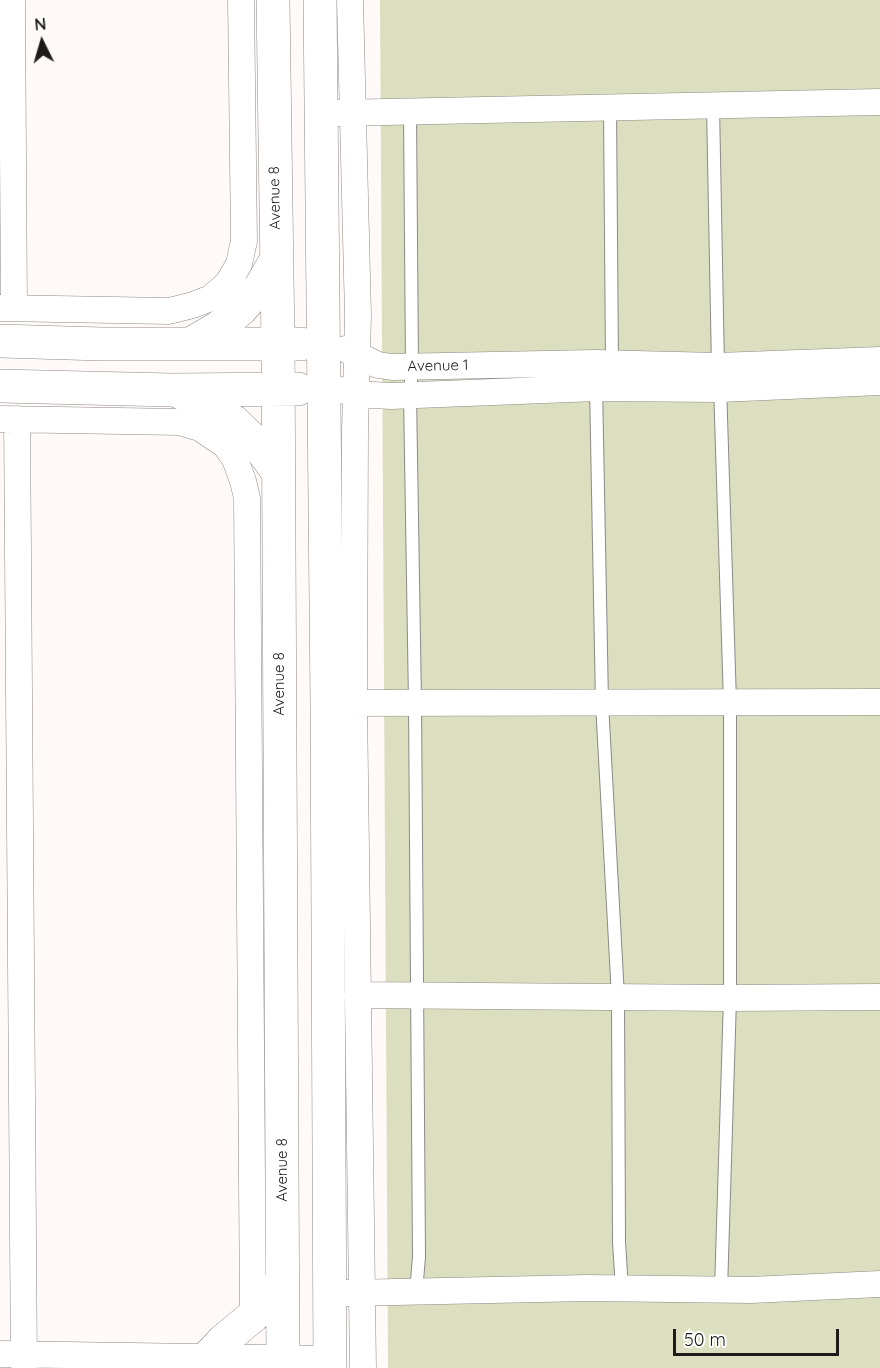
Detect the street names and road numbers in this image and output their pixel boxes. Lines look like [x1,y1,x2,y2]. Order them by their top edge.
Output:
street label: Avenue 8 [265,166,285,230]
street label: Avenue 1 [407,356,469,376]
street label: Avenue 8 [270,652,288,716]
street label: Avenue 8 [273,1138,291,1202]

